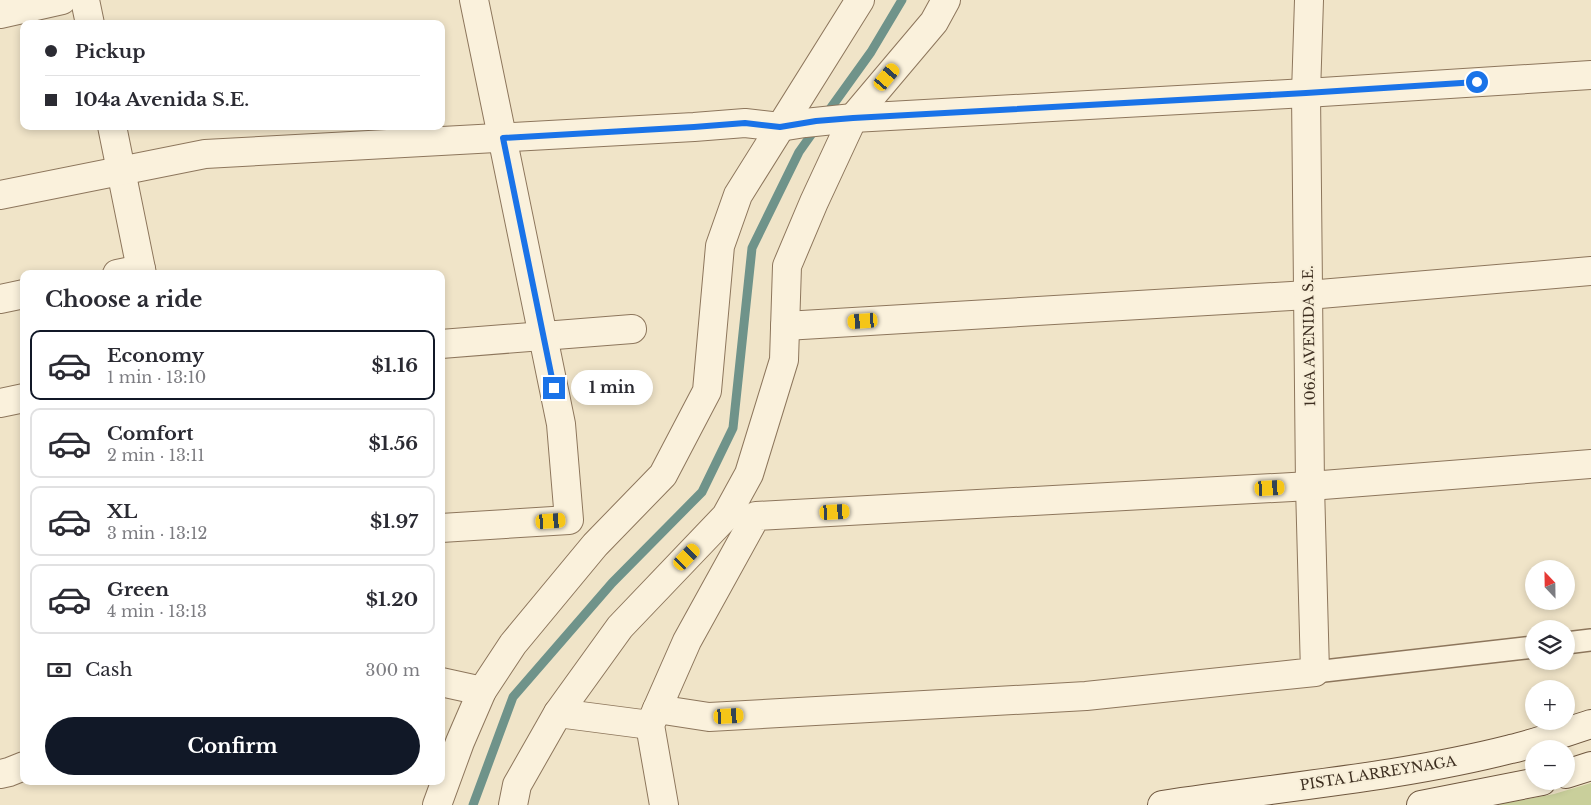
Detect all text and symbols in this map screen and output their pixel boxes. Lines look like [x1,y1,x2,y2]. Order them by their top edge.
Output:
text: Pickup [75,40,146,63]
car [871,61,902,93]
route start [1466,71,1488,93]
text: 104a Avenida S.E. [75,88,249,111]
street label: 106A AVENIDA S.E. [1299,265,1319,407]
text: Choose a ride [45,286,202,313]
car [847,312,878,330]
icon: car [47,343,92,388]
text: Economy [107,344,204,367]
text: $1.16 [371,354,418,377]
text: 1 min · 13:10 [107,367,206,387]
callout: 1 min [572,370,654,406]
route end [543,377,565,399]
text: 1 min [589,377,635,397]
icon: car [47,421,92,466]
text: Comfort [107,422,194,445]
text: $1.56 [368,432,418,455]
text: 2 min · 13:11 [107,445,205,465]
car [1254,480,1285,496]
icon: car [47,499,92,544]
text: XL [107,500,137,523]
car [819,504,850,520]
text: $1.97 [370,510,418,533]
car [535,512,566,530]
text: 3 min · 13:12 [107,523,207,543]
car [671,541,702,573]
north arrow [1525,560,1575,610]
map controls [1525,560,1575,790]
icon: car [47,577,92,622]
text: Green [107,578,169,601]
text: $1.20 [366,588,418,611]
text: 4 min · 13:13 [107,601,207,621]
button: layers [1525,620,1575,670]
icon: cash [45,656,73,684]
text: Cash [85,658,132,681]
text: 300 m [366,660,420,680]
button: + [1525,680,1575,730]
car [713,708,744,724]
button: Confirm [45,717,420,775]
button: − [1525,740,1575,790]
street label: PISTA LARREYNAGA [1299,752,1458,794]

